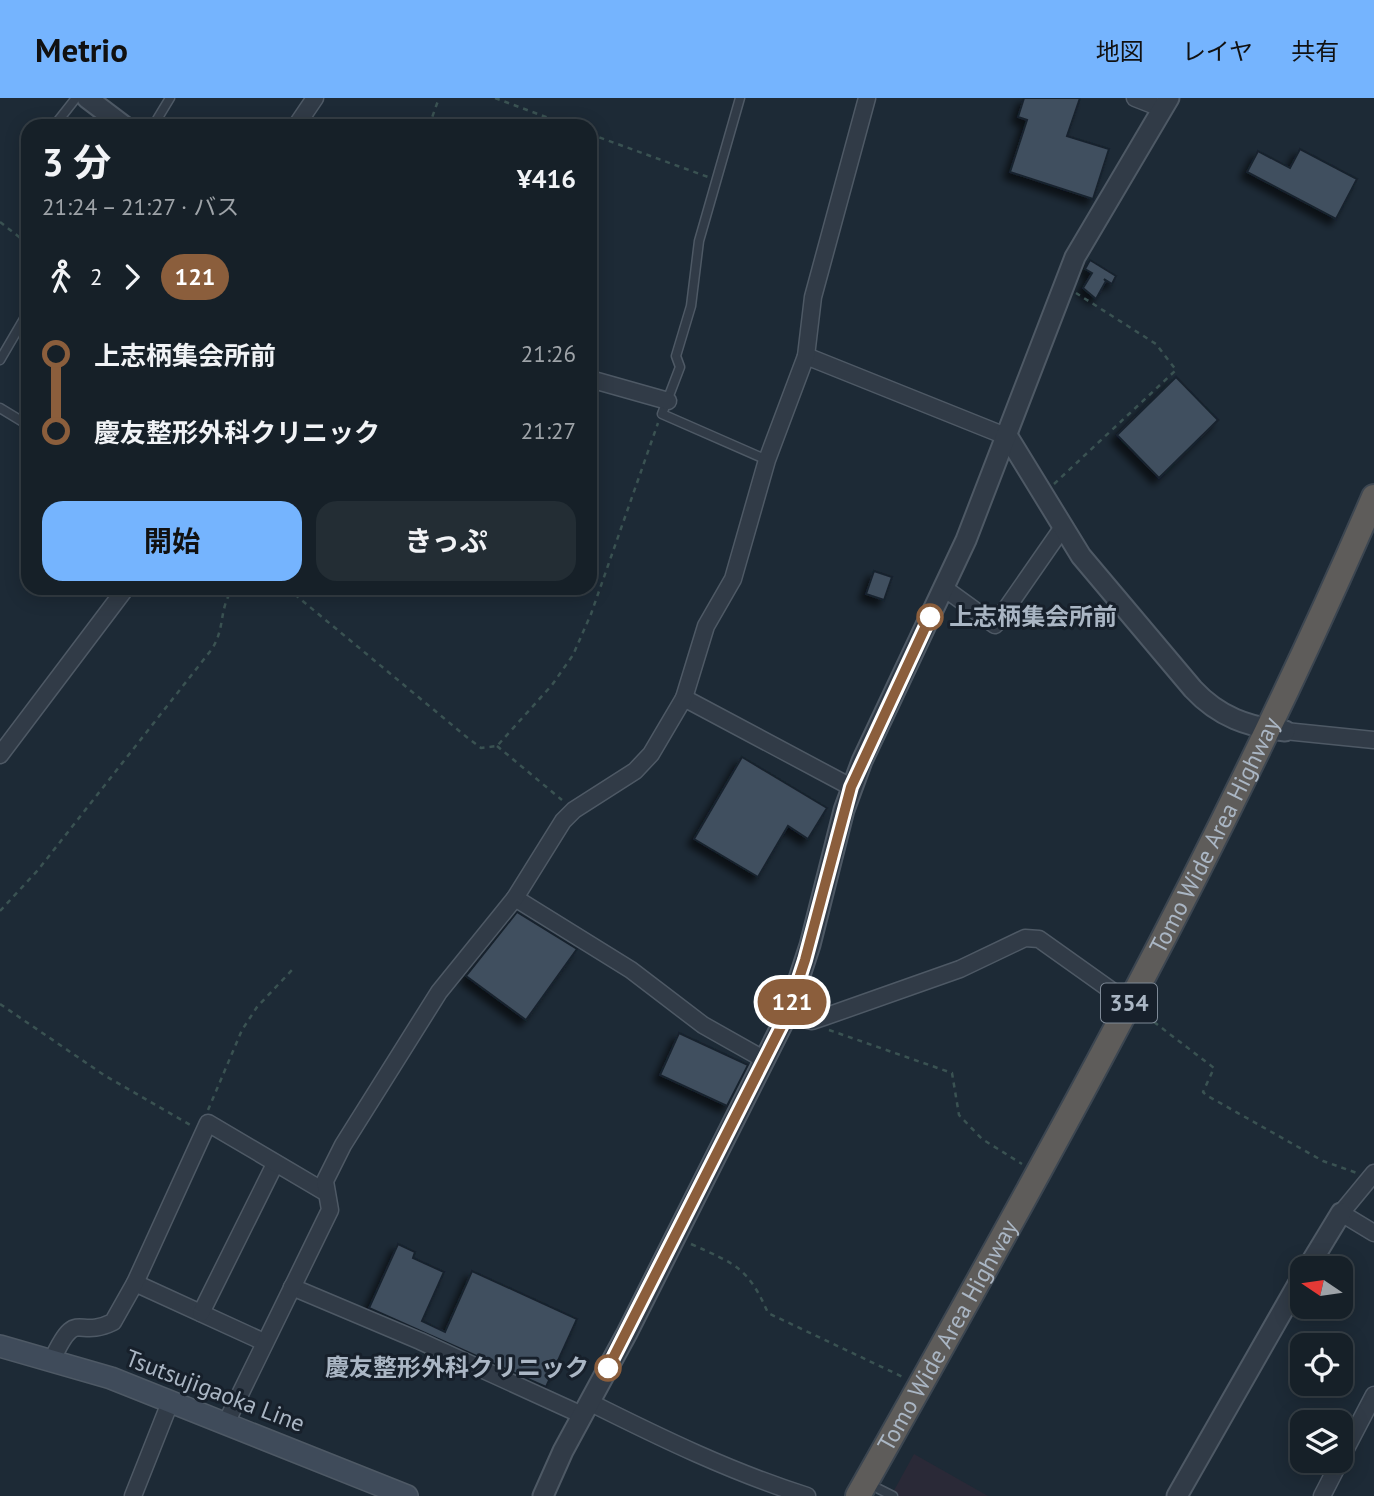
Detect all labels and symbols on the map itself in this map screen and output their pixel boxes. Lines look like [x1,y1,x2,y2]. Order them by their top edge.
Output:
place label: 上志柄集会所前 [949,601,1117,632]
marker: 上志柄集会所前 [917,604,943,630]
street label: Tomo Wide Area Highway [1142,712,1287,959]
line badge: 121 [752,979,832,1025]
road number: 354 [1101,983,1157,1022]
street label: Tomo Wide Area Highway [870,1214,1025,1457]
north arrow [1290,1256,1353,1320]
street label: Tsutsujigaoka Line [121,1342,309,1439]
place label: 慶友整形外科クリニック [325,1352,589,1383]
marker: 慶友整形外科クリニック [595,1355,621,1381]

